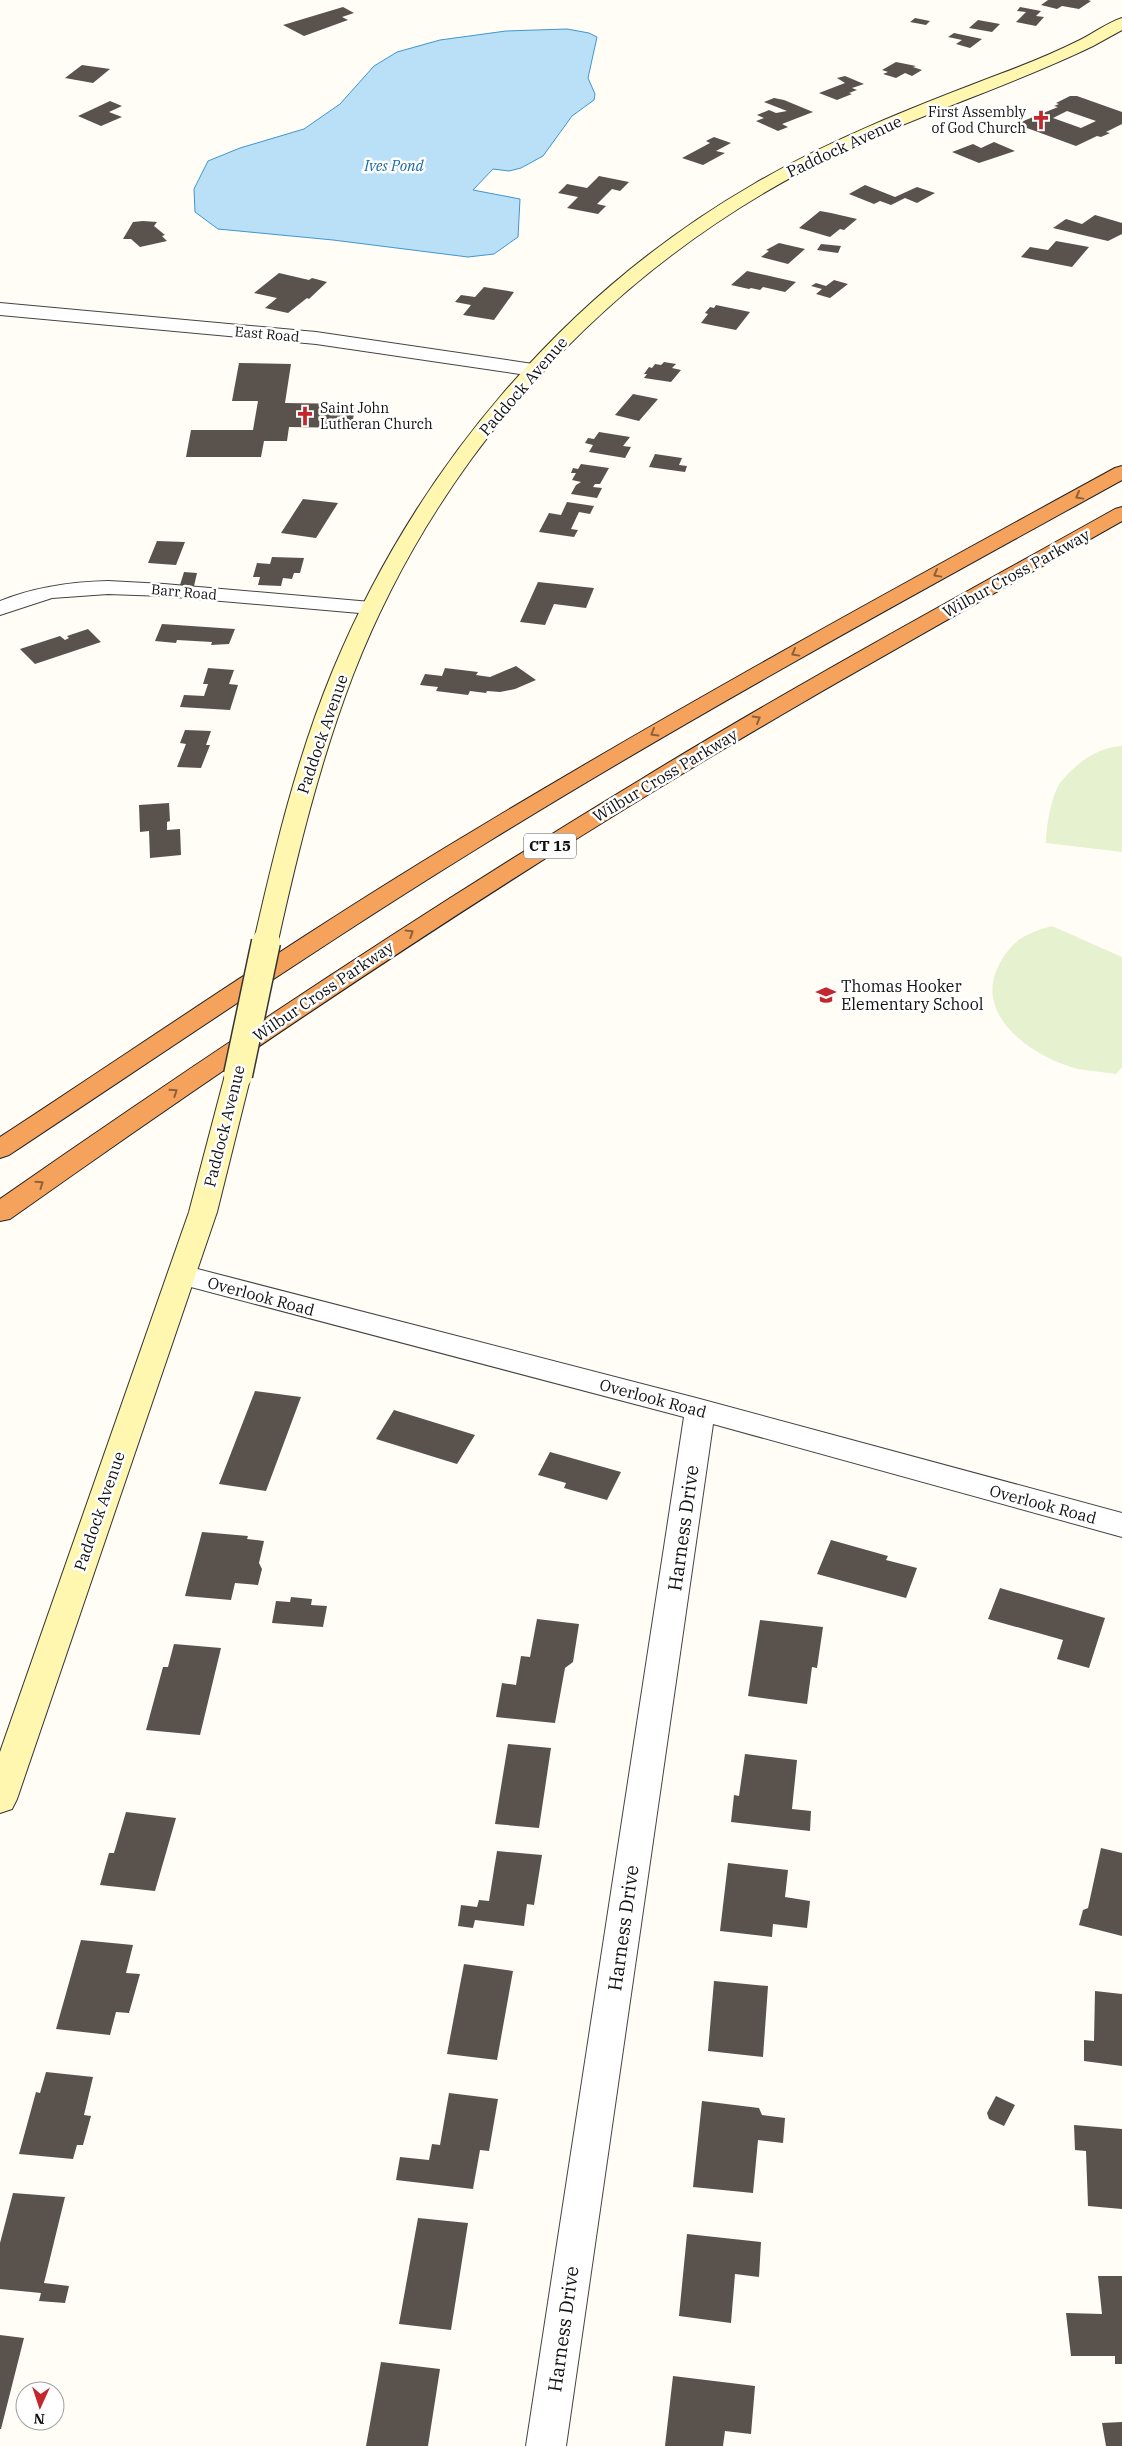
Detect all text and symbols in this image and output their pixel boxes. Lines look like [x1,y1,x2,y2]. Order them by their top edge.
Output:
place label: First Assembly of God Church [928,103,1027,137]
church icon: First Assembly of God Church [1030,109,1052,131]
street label: Paddock Avenue [783,111,905,181]
water label: Ives Pond [363,156,425,175]
street label: East Road [234,322,301,346]
street label: Paddock Avenue [475,332,571,440]
place label: Saint John Lutheran Church [320,399,433,433]
church icon: Saint John Lutheran Church [294,405,316,427]
one-way arrow [1076,490,1085,500]
street label: Wilbur Cross Parkway [939,524,1093,622]
one-way arrow [933,568,942,578]
street label: Barr Road [150,580,218,604]
one-way arrow [791,646,800,656]
street label: Paddock Avenue [292,672,352,796]
one-way arrow [752,715,761,725]
street label: Wilbur Cross Parkway [589,724,741,826]
one-way arrow [650,727,659,737]
road number: CT 15 [524,834,576,858]
one-way arrow [405,930,414,940]
street label: Wilbur Cross Parkway [249,936,397,1045]
place label: Thomas Hooker Elementary School [841,976,984,1014]
school or university icon: Thomas Hooker Elementary School [815,984,837,1006]
street label: Paddock Avenue [199,1063,249,1189]
one-way arrow [168,1089,177,1098]
one-way arrow [34,1181,44,1190]
street label: Overlook Road [205,1272,317,1320]
street label: Overlook Road [597,1374,709,1422]
street label: Paddock Avenue [69,1449,129,1573]
street label: Harness Drive [662,1464,704,1592]
street label: Overlook Road [987,1480,1099,1528]
street label: Harness Drive [602,1864,644,1992]
street label: Harness Drive [542,2265,584,2393]
north arrow [15,2381,65,2431]
text: N [33,2410,45,2428]

